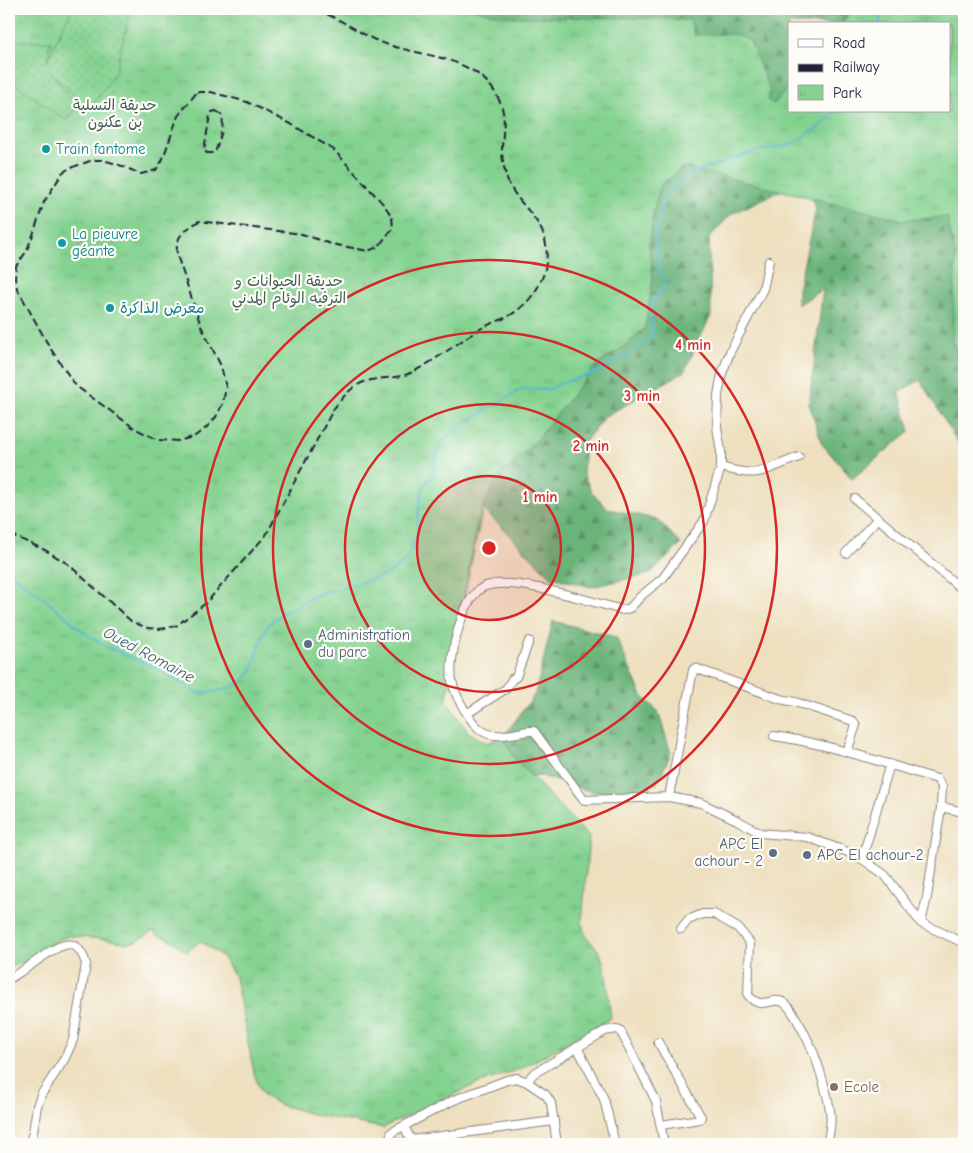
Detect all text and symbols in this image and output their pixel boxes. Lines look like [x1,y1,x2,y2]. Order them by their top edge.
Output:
legend [788,22,950,112]
text: Road [833,34,865,52]
text: Railway [833,58,880,76]
text: Park [833,84,862,102]
park label: حديقة التسلية بن عكنون [73,96,157,132]
place label: Train fantome [56,140,146,158]
marker: Train fantome [40,143,52,155]
place label: La pieuvre géante [72,225,138,260]
marker: La pieuvre géante [56,237,68,249]
park label: حديقة الحيوانات و الترفيه الوئام المدني [232,272,346,311]
place label: معرض الذاكرة [120,299,204,317]
marker: معرض الذاكرة [104,302,116,314]
text: 4 min [675,336,711,354]
text: 3 min [624,387,660,405]
text: 2 min [573,437,609,455]
text: 1 min [523,488,557,506]
centre of rings [480,539,498,557]
water label: Oued Romaine [100,623,198,687]
place label: Administration du parc [318,626,410,661]
marker: Administration du parc [302,638,314,650]
place label: APC El achour - 2 [695,835,763,870]
place label: APC El achour-2 [817,846,924,864]
marker: APC El achour - 2 [767,847,779,859]
marker: APC El achour-2 [801,849,813,861]
place label: Ecole [844,1078,879,1096]
marker: Ecole [828,1081,840,1093]

